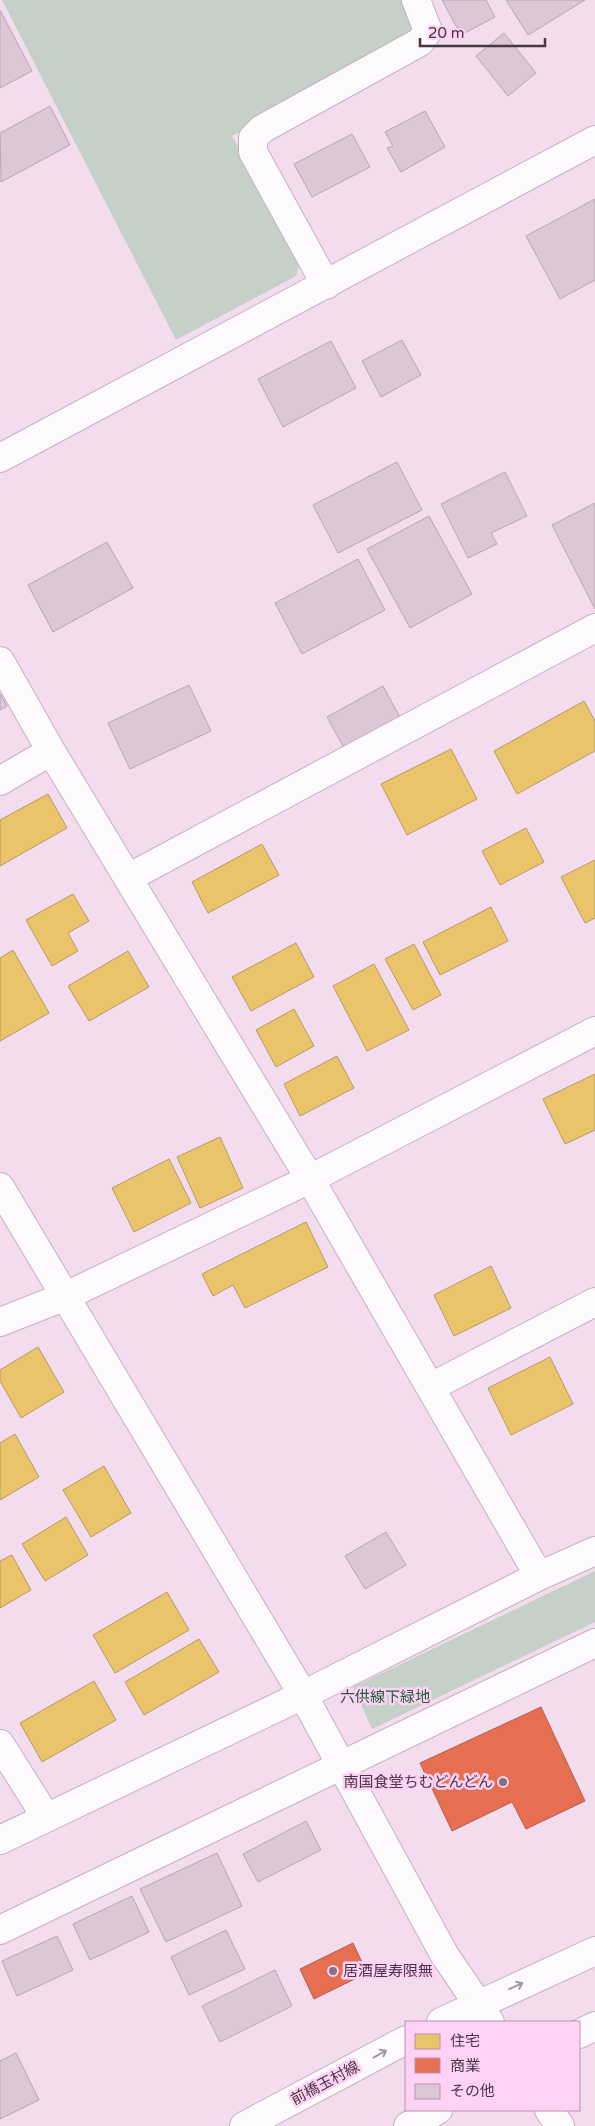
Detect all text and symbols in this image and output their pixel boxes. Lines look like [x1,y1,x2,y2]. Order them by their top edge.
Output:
scale bar [420,15,545,47]
text: 20 m [428,24,465,42]
park label: 六供線下緑地 [340,1688,430,1706]
place label: 南国食堂ちむどんどん [343,1773,493,1791]
marker: 南国食堂ちむどんどん [497,1776,509,1788]
place label: 居酒屋寿限無 [343,1962,433,1980]
marker: 居酒屋寿限無 [327,1965,339,1977]
one-way arrow [508,1981,523,1991]
legend [405,2021,580,2111]
text: 住宅 [450,2032,480,2050]
one-way arrow [373,2049,388,2059]
street label: 前橋玉村線 [288,2057,362,2109]
text: 商業 [450,2057,480,2075]
text: その他 [450,2082,495,2100]

